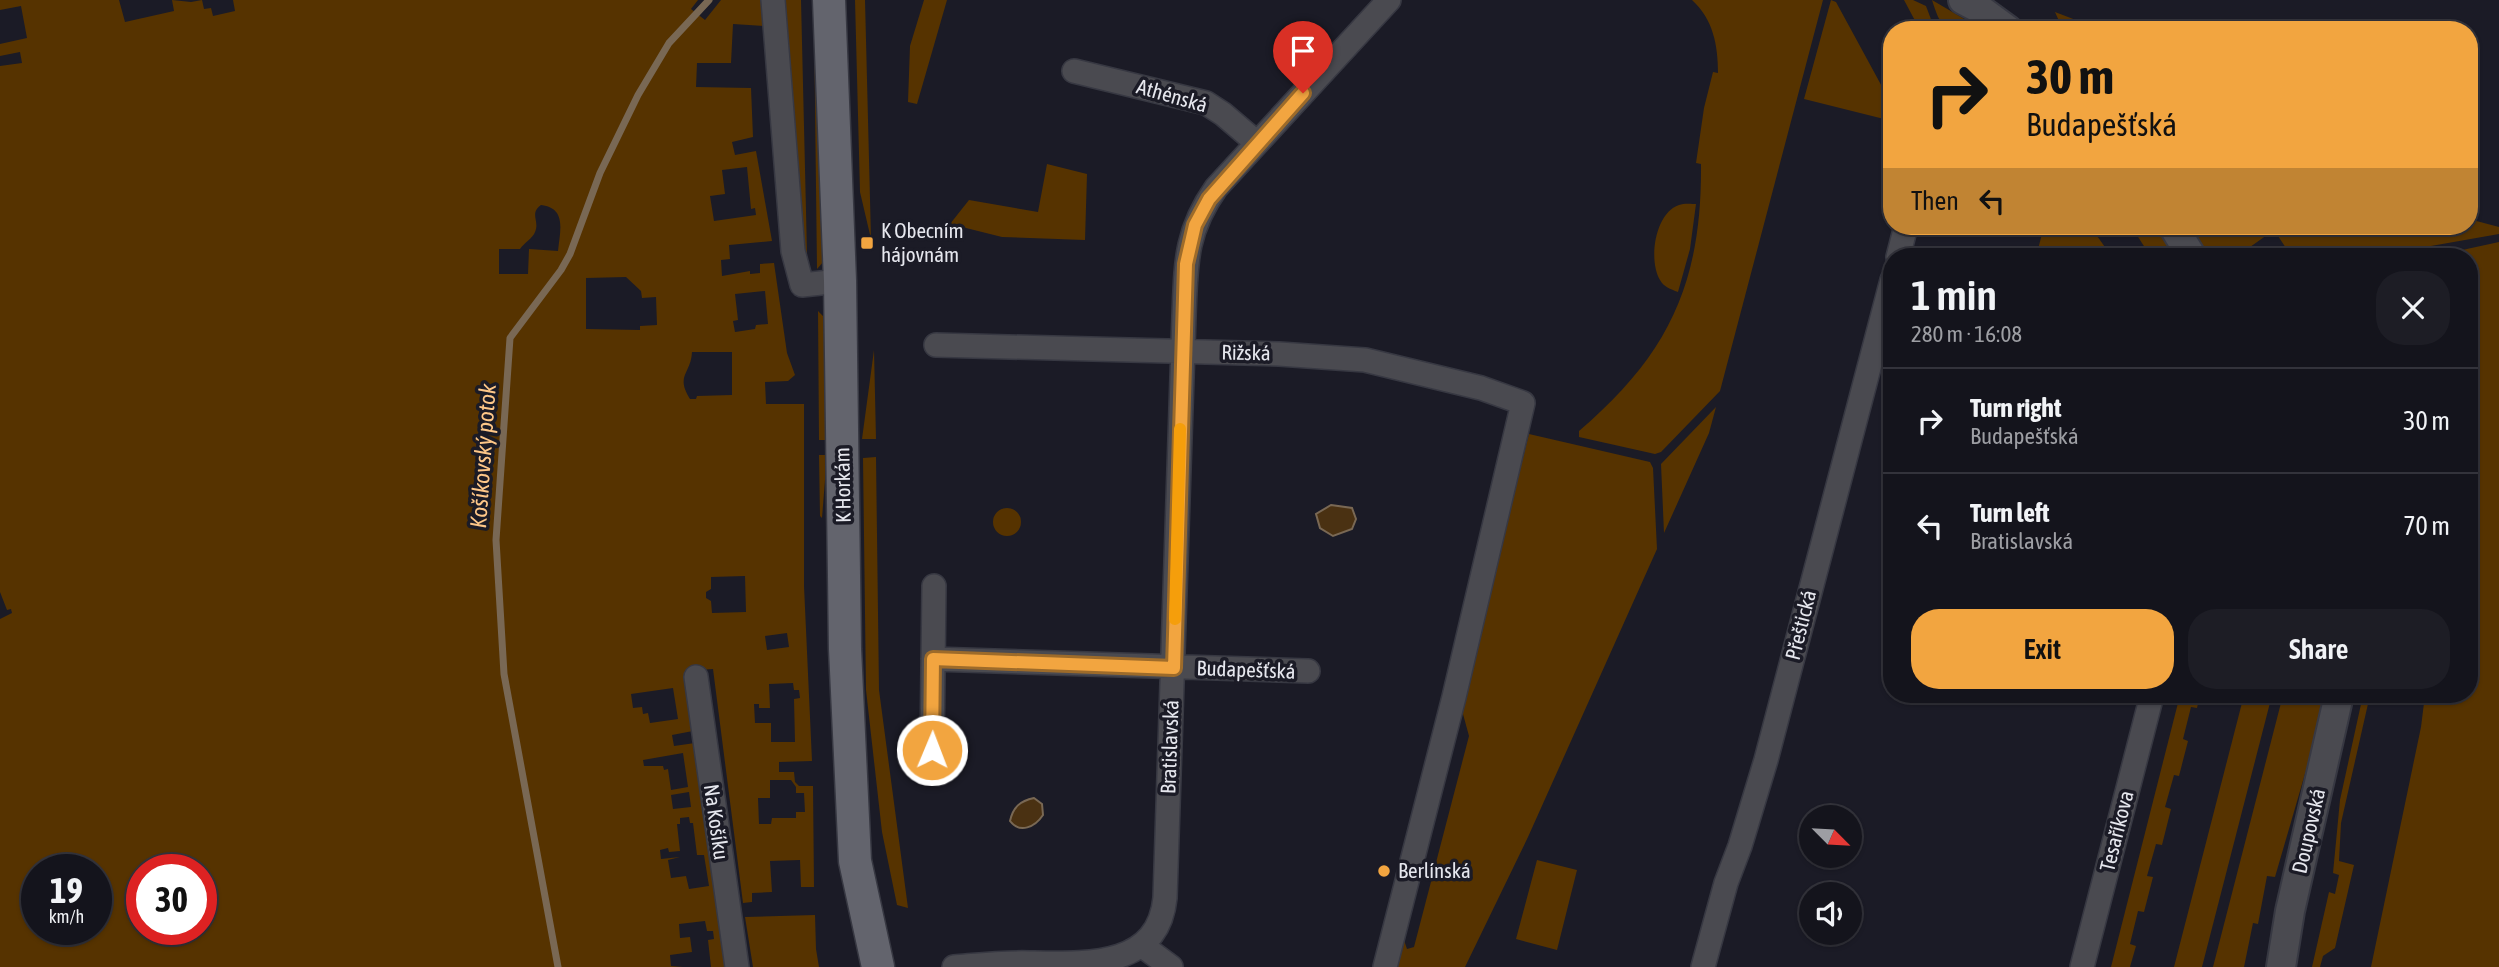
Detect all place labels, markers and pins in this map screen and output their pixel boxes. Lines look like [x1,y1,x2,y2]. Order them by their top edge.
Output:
pin [1273,21,1333,93]
place label: K Obecním hájovnám [881,218,964,266]
marker: K Obecním hájovnám [859,235,875,251]
place label: Berlínská [1398,858,1471,882]
marker: Berlínská [1376,863,1392,879]

